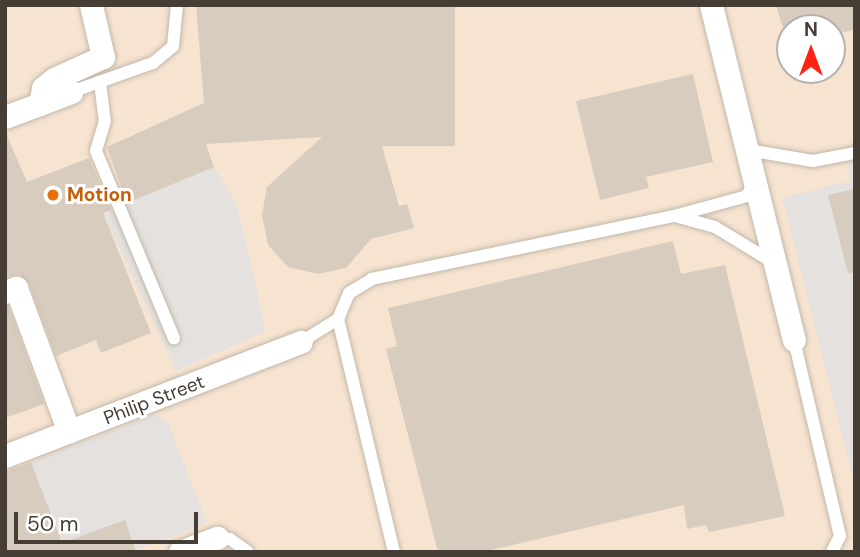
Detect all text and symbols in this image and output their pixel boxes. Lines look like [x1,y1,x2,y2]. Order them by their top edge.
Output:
north arrow [776,14,846,84]
text: N [804,17,818,42]
place label: Motion [67,184,132,206]
marker: Motion [45,187,61,203]
street label: Philip Street [100,370,208,430]
scale bar [18,498,201,542]
text: 50 m [27,510,78,538]

